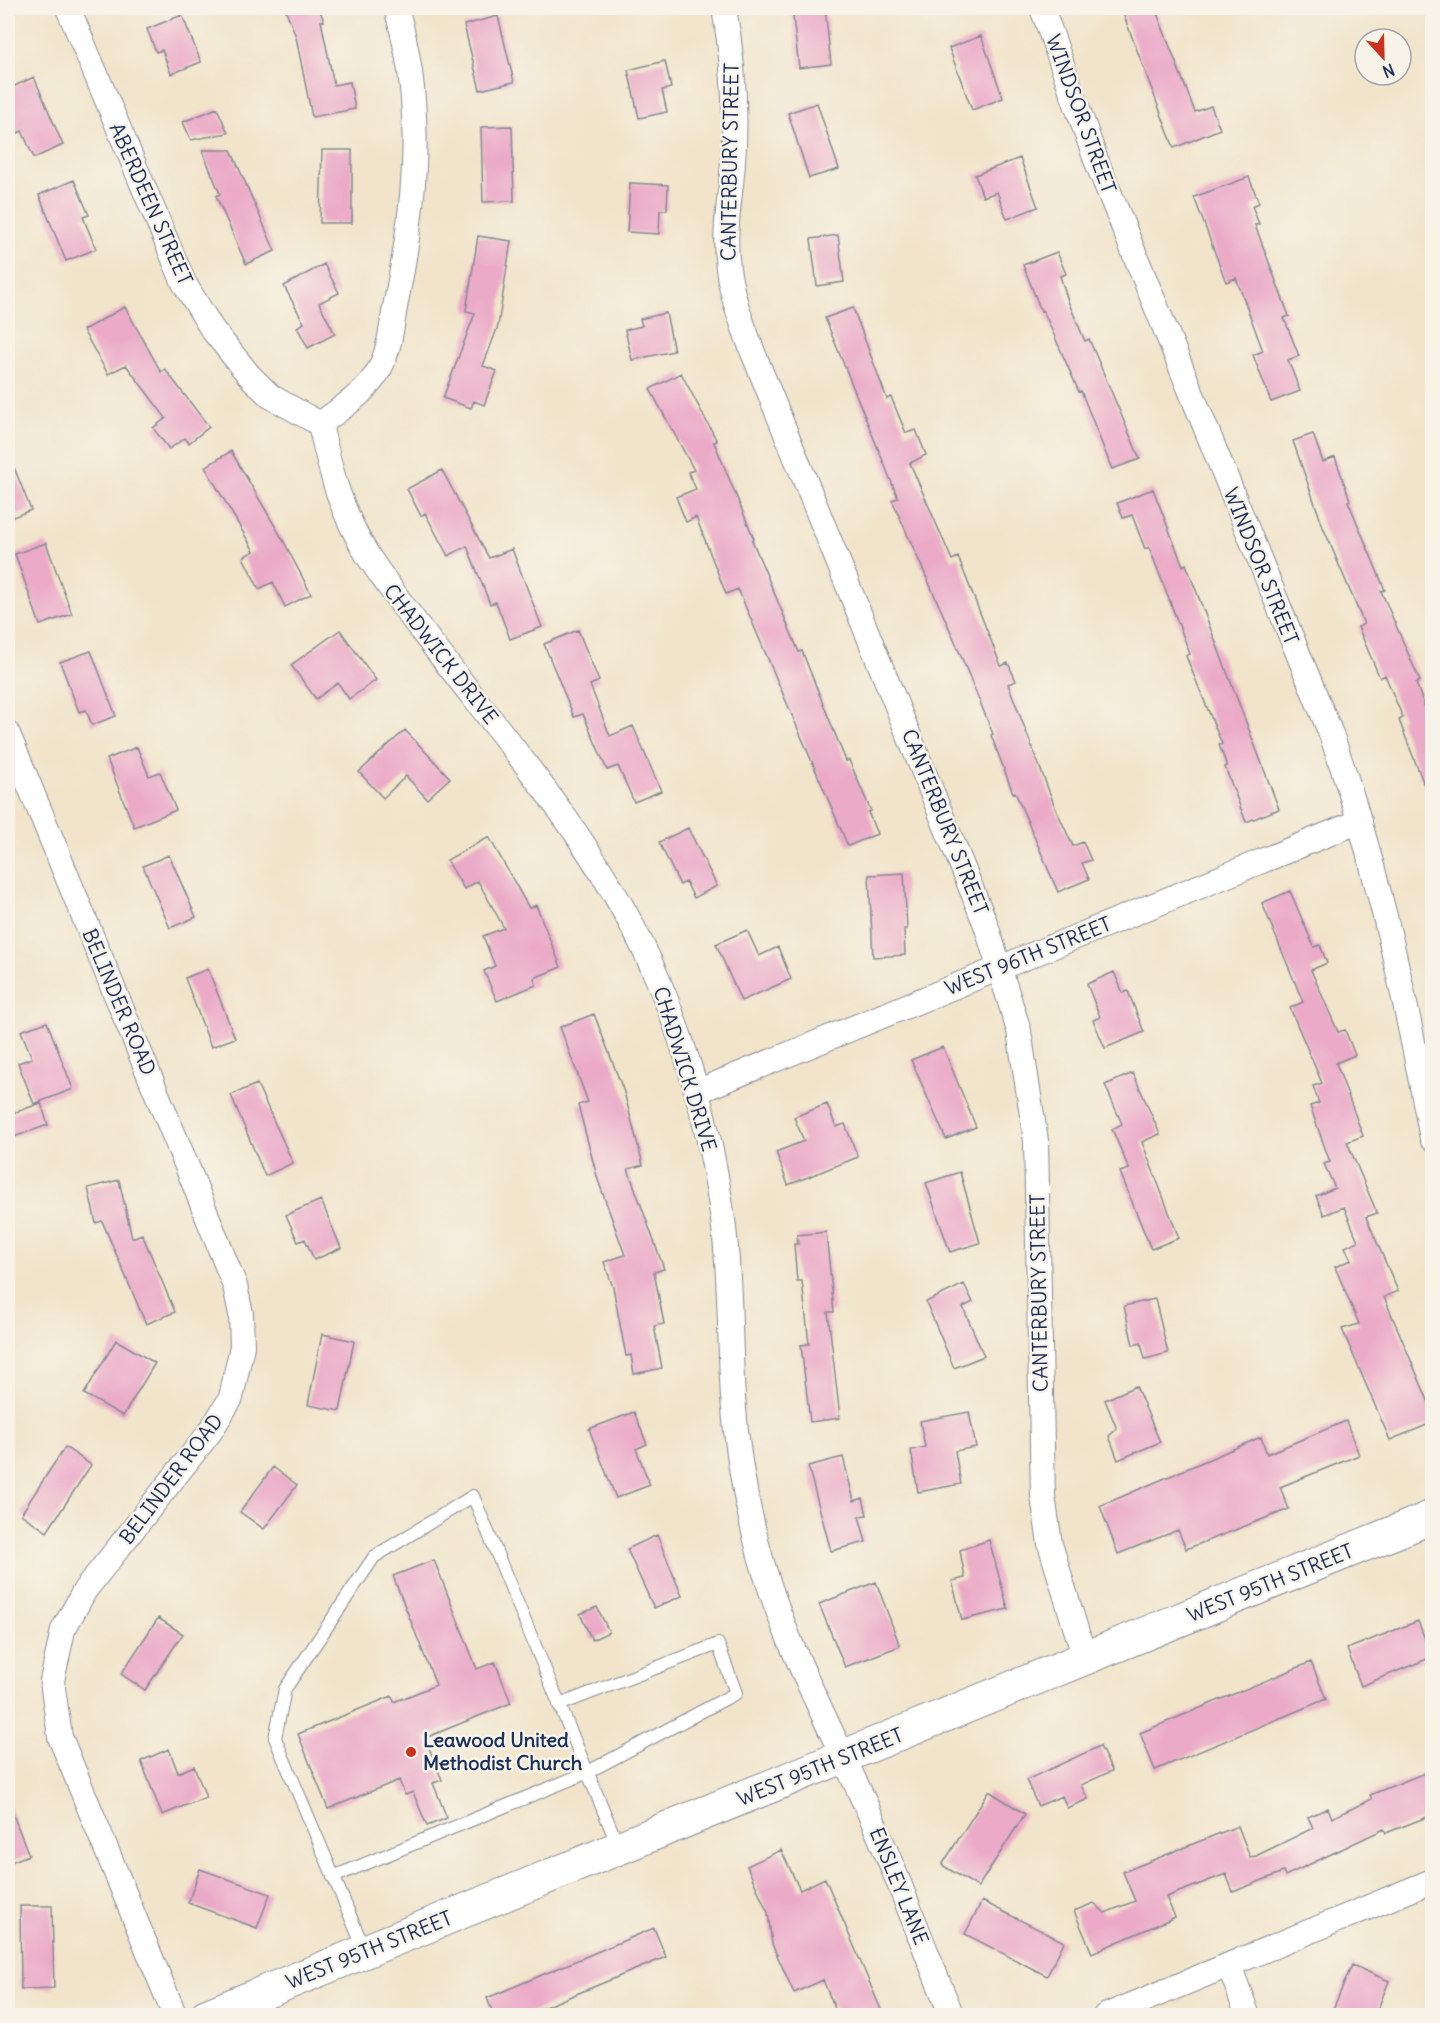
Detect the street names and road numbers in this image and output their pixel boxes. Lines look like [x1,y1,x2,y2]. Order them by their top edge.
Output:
street label: WINDSOR STREET [1041,31,1122,197]
street label: CANTERBURY STREET [715,63,744,261]
street label: ABERDEEN STREET [104,119,198,289]
street label: WINDSOR STREET [1219,484,1304,648]
street label: CHADWICK DRIVE [379,579,504,729]
street label: CANTERBURY STREET [897,725,994,918]
street label: WEST 96TH STREET [941,911,1115,1000]
street label: BELINDER ROAD [77,925,162,1079]
street label: CHADWICK DRIVE [649,983,722,1154]
street label: CANTERBURY STREET [1024,1194,1053,1392]
street label: BELINDER ROAD [113,1409,228,1549]
street label: WEST 95TH STREET [1183,1538,1357,1627]
street label: WEST 95TH STREET [733,1722,907,1811]
street label: ENSLEY LANE [865,1823,934,1948]
street label: WEST 95TH STREET [282,1905,456,1994]

